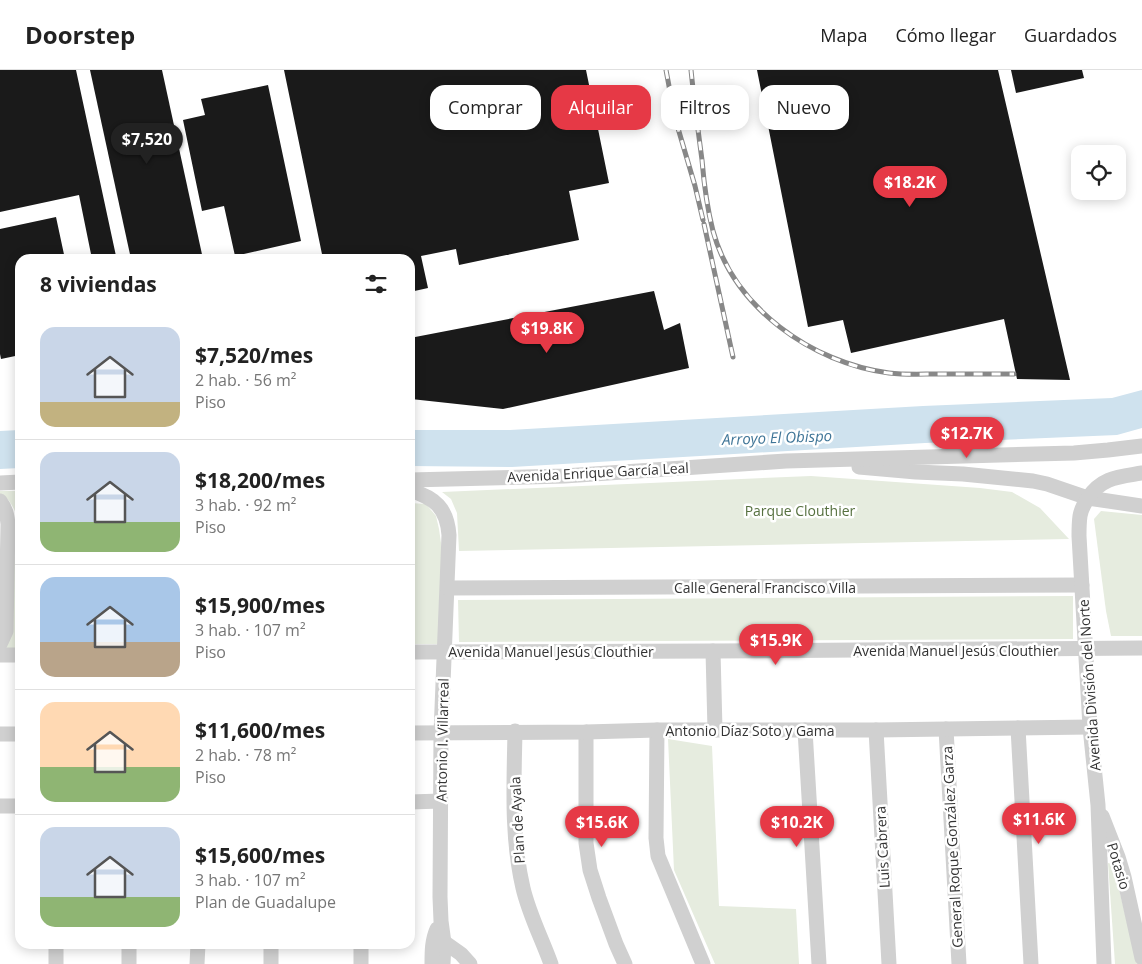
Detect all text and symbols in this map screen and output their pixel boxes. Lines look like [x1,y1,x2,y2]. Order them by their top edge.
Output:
text: Doorstep [25,18,135,51]
text: Mapa [820,23,867,47]
text: Cómo llegar [895,23,996,47]
text: Guardados [1024,23,1117,47]
chip: Comprar [430,85,541,130]
chip: Alquilar [551,85,651,130]
chip: Filtros [661,85,749,130]
chip: Nuevo [759,85,849,130]
pin: $7,520 [106,122,188,165]
text: $7,520 [122,128,172,150]
map controls [1071,145,1126,200]
button: locate [1071,145,1126,200]
pin: $18.2K [869,166,951,208]
text: $18.2K [884,171,936,193]
text: 8 viviendas [40,270,157,298]
icon: filters [362,270,390,298]
pin: $19.8K [506,312,588,354]
text: $19.8K [521,317,573,339]
text: $7,520/mes [195,341,313,369]
icon: home [80,347,140,407]
text: 2 hab. · 56 m² [195,369,296,391]
text: Piso [195,391,226,413]
pin: $12.7K [926,416,1008,459]
text: $12.7K [941,422,993,444]
water label: Arroyo El Obispo [721,425,832,449]
street label: Avenida Enrique García Leal [507,458,689,486]
text: $18,200/mes [195,466,325,494]
icon: home [80,472,140,532]
text: 3 hab. · 92 m² [195,494,296,516]
park label: Parque Clouthier [745,501,856,520]
text: Piso [195,516,226,538]
street label: Calle General Francisco Villa [674,578,856,597]
text: $15,900/mes [195,591,325,619]
icon: home [80,597,140,657]
street label: Avenida División del Norte [1074,598,1104,771]
text: 3 hab. · 107 m² [195,619,306,641]
pin: $15.9K [735,624,817,666]
text: $15.9K [750,629,802,651]
text: Piso [195,641,226,663]
street label: Avenida Manuel Jesús Clouthier [853,641,1059,660]
street label: Avenida Manuel Jesús Clouthier [448,642,654,661]
street label: Antonio I. Villarreal [431,678,453,802]
text: $11,600/mes [195,716,325,744]
street label: Antonio Díaz Soto y Gama [665,721,835,740]
icon: home [80,722,140,782]
text: 2 hab. · 78 m² [195,744,296,766]
street label: General Roque González Garza [937,746,967,948]
text: Piso [195,766,226,788]
street label: Plan de Ayala [505,776,529,864]
pin: $11.6K [998,802,1080,845]
pin: $15.6K [561,806,643,848]
pin: $10.2K [756,806,838,848]
street label: Luis Cabrera [870,806,894,888]
text: $11.6K [1013,808,1065,830]
text: $15.6K [576,811,628,833]
text: $10.2K [771,811,823,833]
street label: Potasio [1103,840,1135,892]
text: $15,600/mes [195,841,325,869]
icon: home [80,847,140,907]
text: 3 hab. · 107 m² [195,869,306,891]
text: Plan de Guadalupe [195,891,336,913]

